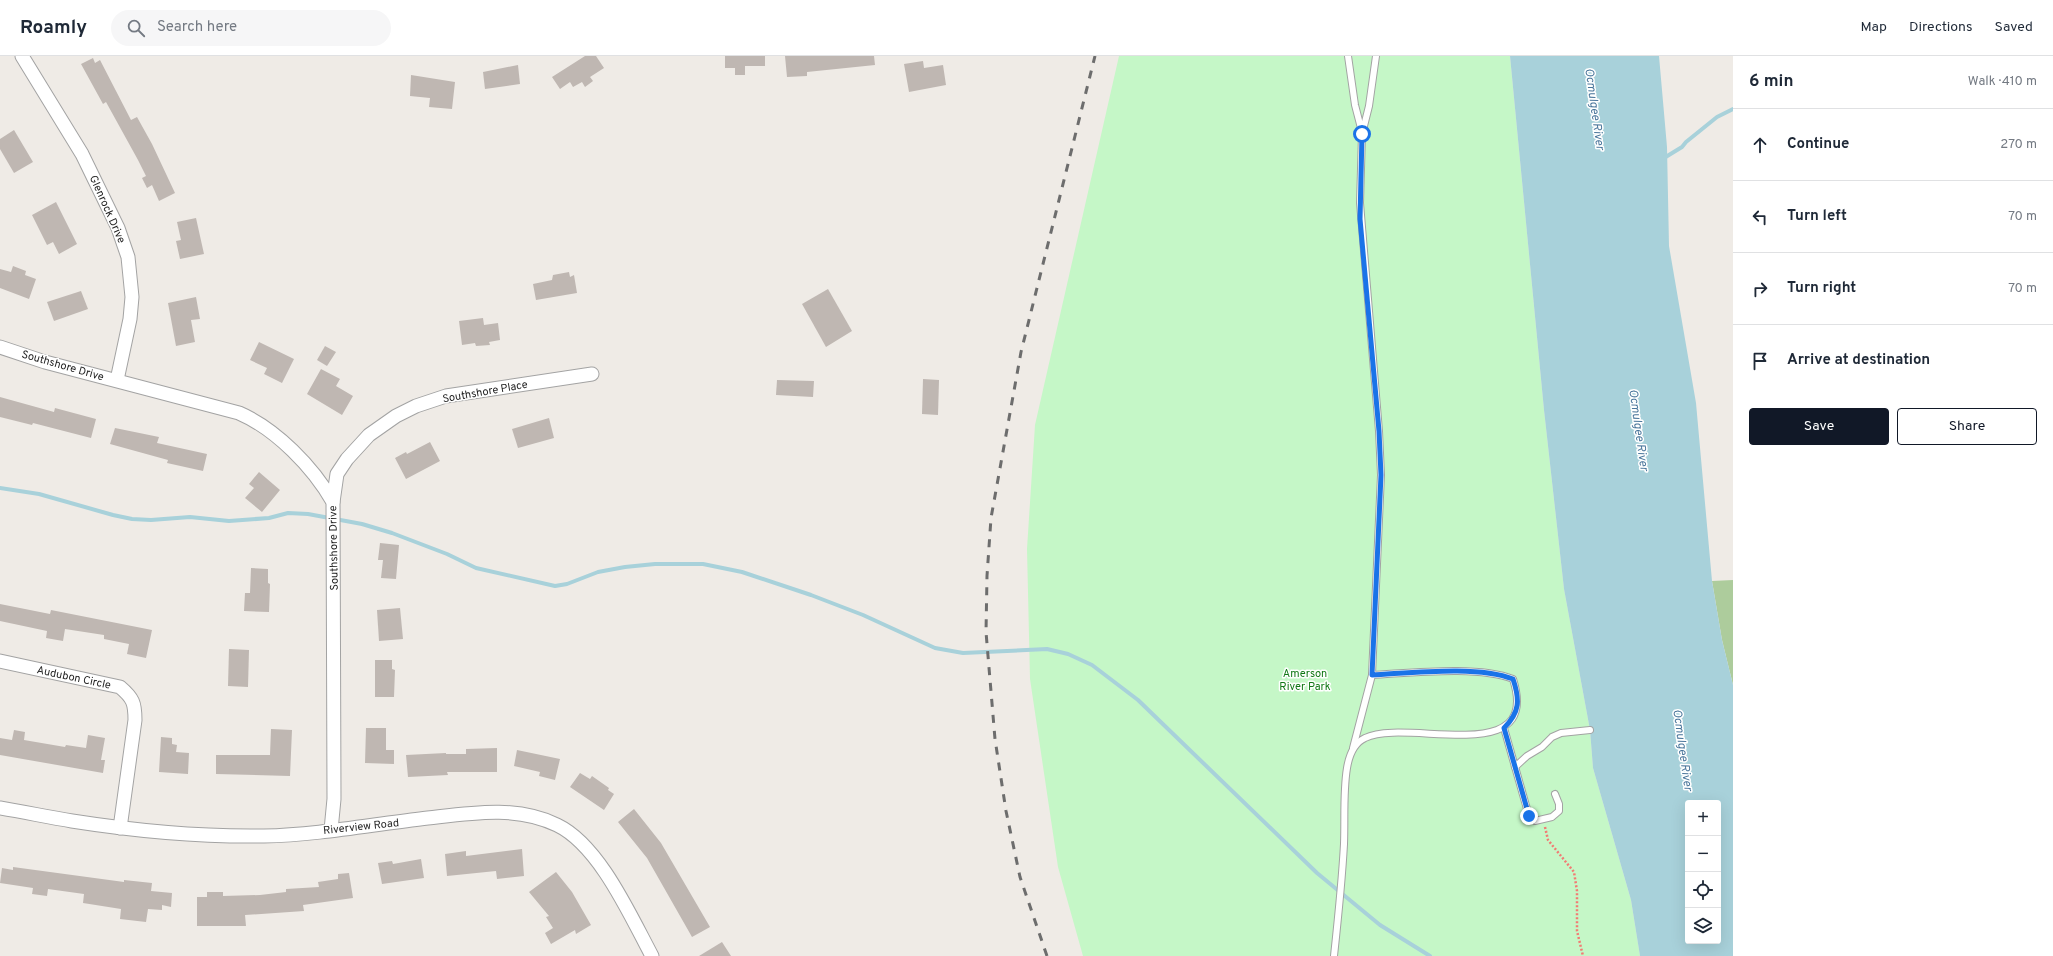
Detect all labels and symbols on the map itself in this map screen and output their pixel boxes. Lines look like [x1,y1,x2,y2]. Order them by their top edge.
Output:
water label: Ocmulgee River [1580,67,1608,152]
route start [1353,125,1371,143]
street label: Glenrock Drive [86,173,128,246]
street label: Southshore Drive [20,348,106,384]
street label: Southshore Place [441,378,529,406]
water label: Ocmulgee River [1624,388,1652,473]
street label: Southshore Drive [326,505,342,591]
street label: Audubon Circle [35,663,112,693]
park label: Amerson River Park [1279,667,1331,694]
water label: Ocmulgee River [1668,708,1696,793]
route end [1520,807,1538,825]
street label: Riverview Road [322,816,400,838]

